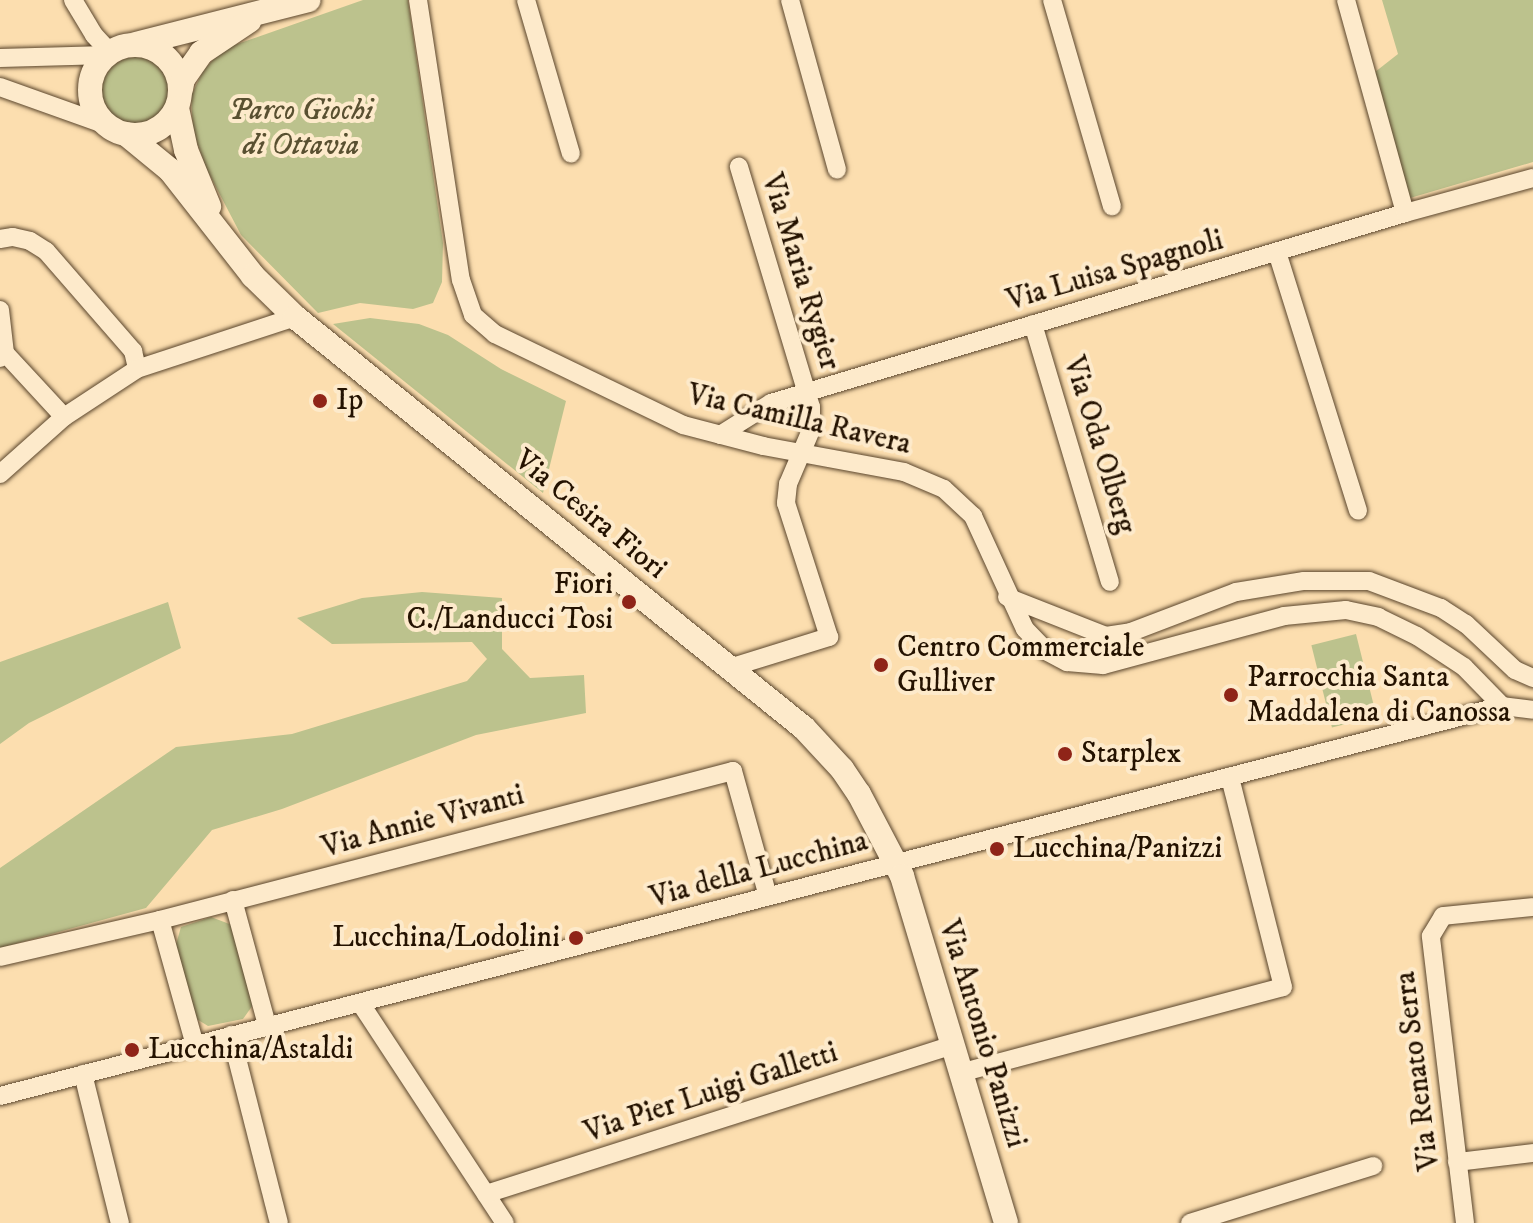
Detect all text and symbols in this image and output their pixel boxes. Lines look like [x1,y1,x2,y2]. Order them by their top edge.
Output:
park label: Parco Giochi di Ottavia [229,93,373,164]
street label: Via Maria Rygier [753,169,847,375]
street label: Via Luisa Spagnoli [1003,223,1227,319]
street label: Via Oda Olberg [1055,352,1143,538]
street label: Via Camilla Ravera [684,377,914,463]
place label: Ip [336,383,363,419]
marker: Ip [311,392,329,410]
street label: Via Cesira Fiori [507,443,673,587]
place label: Fiori C./Landucci Tosi [407,567,613,638]
marker: Fiori C./Landucci Tosi [620,593,638,611]
place label: Centro Commerciale Gulliver [897,630,1144,700]
marker: Centro Commerciale Gulliver [872,656,890,674]
place label: Parrocchia Santa Maddalena di Canossa [1247,660,1511,730]
marker: Parrocchia Santa Maddalena di Canossa [1222,686,1240,704]
place label: Starplex [1081,736,1181,772]
marker: Starplex [1056,745,1074,763]
street label: Via Annie Vivanti [318,778,528,866]
street label: Via della Lucchina [646,824,872,916]
place label: Lucchina/Panizzi [1013,831,1222,867]
marker: Lucchina/Panizzi [988,840,1006,858]
street label: Via Antonio Panizzi [930,916,1034,1152]
place label: Lucchina/Lodolini [332,920,560,956]
marker: Lucchina/Lodolini [567,929,585,947]
street label: Via Renato Serra [1388,969,1448,1173]
place label: Lucchina/Astaldi [148,1032,353,1068]
street label: Via Pier Luigi Galletti [580,1035,842,1151]
marker: Lucchina/Astaldi [123,1041,141,1059]

